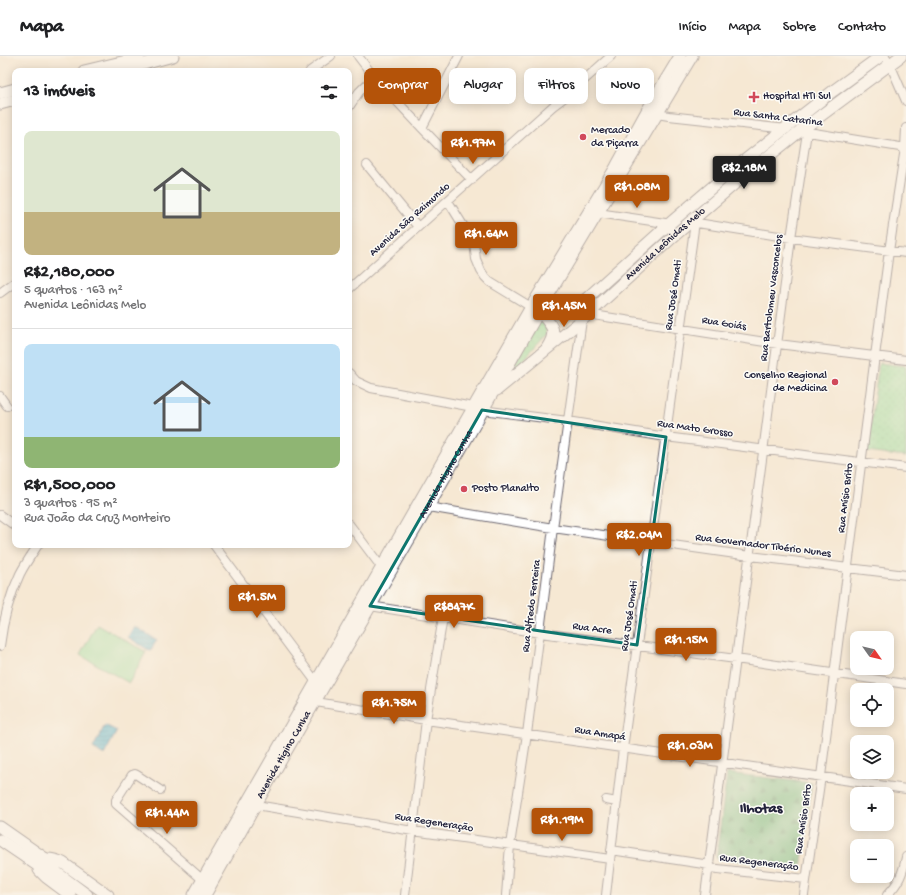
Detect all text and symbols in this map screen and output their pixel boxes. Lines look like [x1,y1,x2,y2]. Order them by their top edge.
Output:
text: Mapa [20,16,64,39]
text: Início [678,19,707,36]
text: Mapa [729,19,761,36]
text: Sobre [783,19,816,36]
text: Contato [838,19,886,36]
chip: Comprar [364,68,441,104]
chip: Alugar [449,68,516,104]
chip: Filtros [524,68,588,104]
chip: Novo [596,68,654,104]
icon: filters [318,81,340,103]
text: 13 imóveis [24,82,95,102]
marker: Hospital HTI Sul [748,91,760,103]
place label: Hospital HTI Sul [763,91,831,103]
street label: Rua Santa Catarina [733,107,824,130]
place label: Mercado da Piçarra [591,125,639,150]
pin: R$1.97M [436,131,510,165]
marker: Mercado da Piçarra [578,132,588,142]
text: R$1.97M [451,136,495,151]
pin: R$2.18M [707,156,781,190]
icon: home [146,157,218,229]
text: R$2.18M [722,161,766,176]
pin: R$1.08M [600,175,674,209]
text: R$1.08M [614,180,660,195]
street label: Avenida São Raimundo [367,181,453,259]
street label: Avenida Leônidas Melo [623,205,708,283]
pin: R$1.64M [449,222,523,256]
text: R$1.64M [464,227,508,242]
street label: Rua Bartolomeu Vasconcelos [758,233,786,362]
street label: Rua José Omati [663,259,685,331]
text: R$2,180,000 [24,263,114,283]
text: 5 quartos · 163 m² [24,283,123,298]
pin: R$1.45M [527,294,601,328]
text: Avenida Leônidas Melo [24,298,146,313]
text: R$1.45M [542,299,586,314]
street label: Rua Goiás [701,315,748,334]
icon: home [146,370,218,442]
place label: Conselho Regional de Medicina [744,370,828,395]
marker: Conselho Regional de Medicina [830,377,840,387]
street label: Rua Mato Grosso [656,418,734,440]
street label: Avenida Higino Cunha [417,428,477,520]
street label: Rua Anísio Brito [836,462,856,534]
text: R$1,500,000 [24,476,115,496]
place label: Posto Planalto [471,483,539,495]
marker: Posto Planalto [459,484,469,494]
text: 3 quartos · 95 m² [24,496,117,511]
text: Rua João da Cruz Monteiro [24,511,171,526]
pin: R$2.04M [602,523,676,557]
text: R$2.04M [616,528,662,543]
street label: Rua Governador Tibério Nunes [694,532,833,560]
street label: Rua Alfredo Ferreira [519,558,544,653]
street label: Rua José Omati [619,580,641,652]
pin: R$1.5M [224,585,290,619]
text: R$1.5M [238,590,276,605]
pin: R$847K [421,595,487,629]
text: R$847K [434,600,474,615]
street label: Rua Acre [572,621,613,637]
pin: R$1.15M [649,628,723,662]
north arrow [850,631,894,675]
map controls [850,631,894,883]
text: R$1.15M [664,633,708,648]
button: locate [850,683,894,727]
pin: R$1.75M [357,691,431,725]
text: R$1.75M [372,696,416,711]
street label: Avenida Higino Cunha [254,708,315,801]
street label: Rua Amapá [574,724,627,744]
pin: R$1.03M [653,734,727,768]
button: layers [850,735,894,779]
text: R$1.03M [667,739,713,754]
street label: Rua Anísio Brito [793,783,815,855]
button: + [850,787,894,831]
district label: Ilhotas [740,800,784,818]
pin: R$1.44M [130,801,204,835]
text: R$1.44M [145,806,189,821]
pin: R$1.19M [525,808,599,842]
street label: Rua Regeneração [394,811,474,835]
text: R$1.19M [541,813,583,828]
button: − [850,839,894,883]
street label: Rua Regeneração [719,852,799,874]

